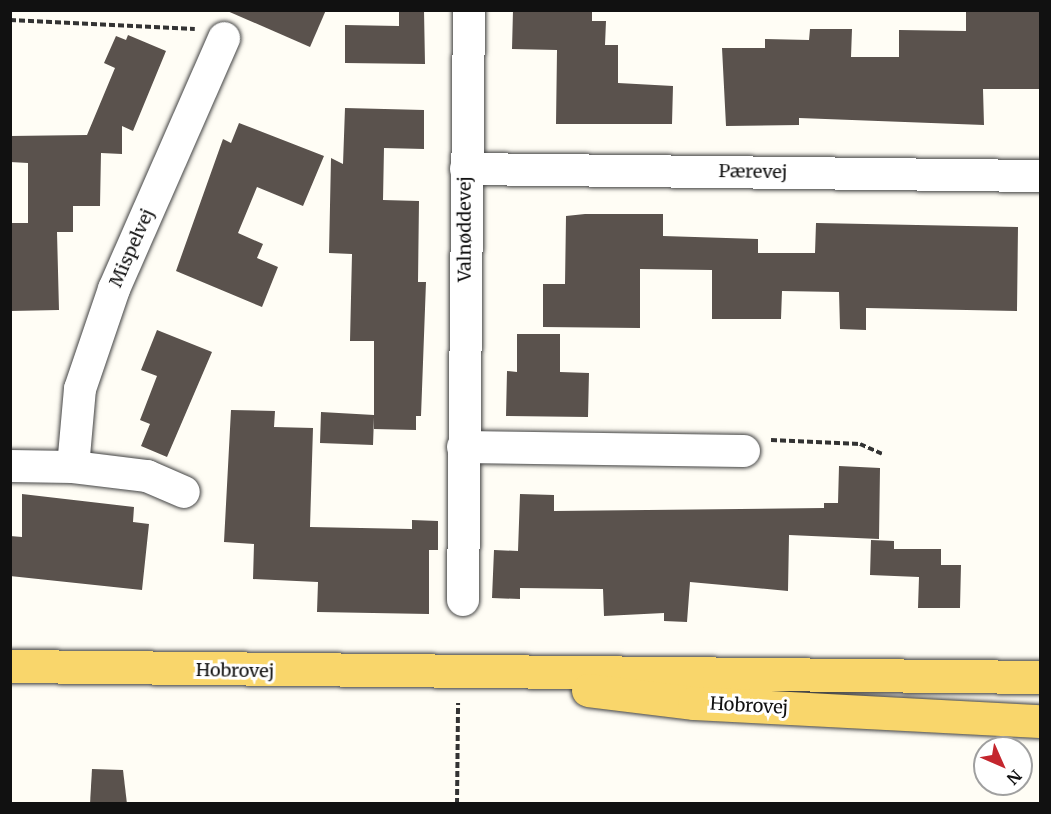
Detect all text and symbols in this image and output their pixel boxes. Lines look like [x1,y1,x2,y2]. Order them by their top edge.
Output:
street label: Pærevej [718,161,788,183]
street label: Valnøddevej [454,176,476,282]
street label: Mispelvej [105,205,159,291]
street label: Hobrovej [196,660,274,682]
street label: Hobrovej [709,693,789,719]
north arrow [973,736,1033,796]
text: N [1003,766,1026,789]

